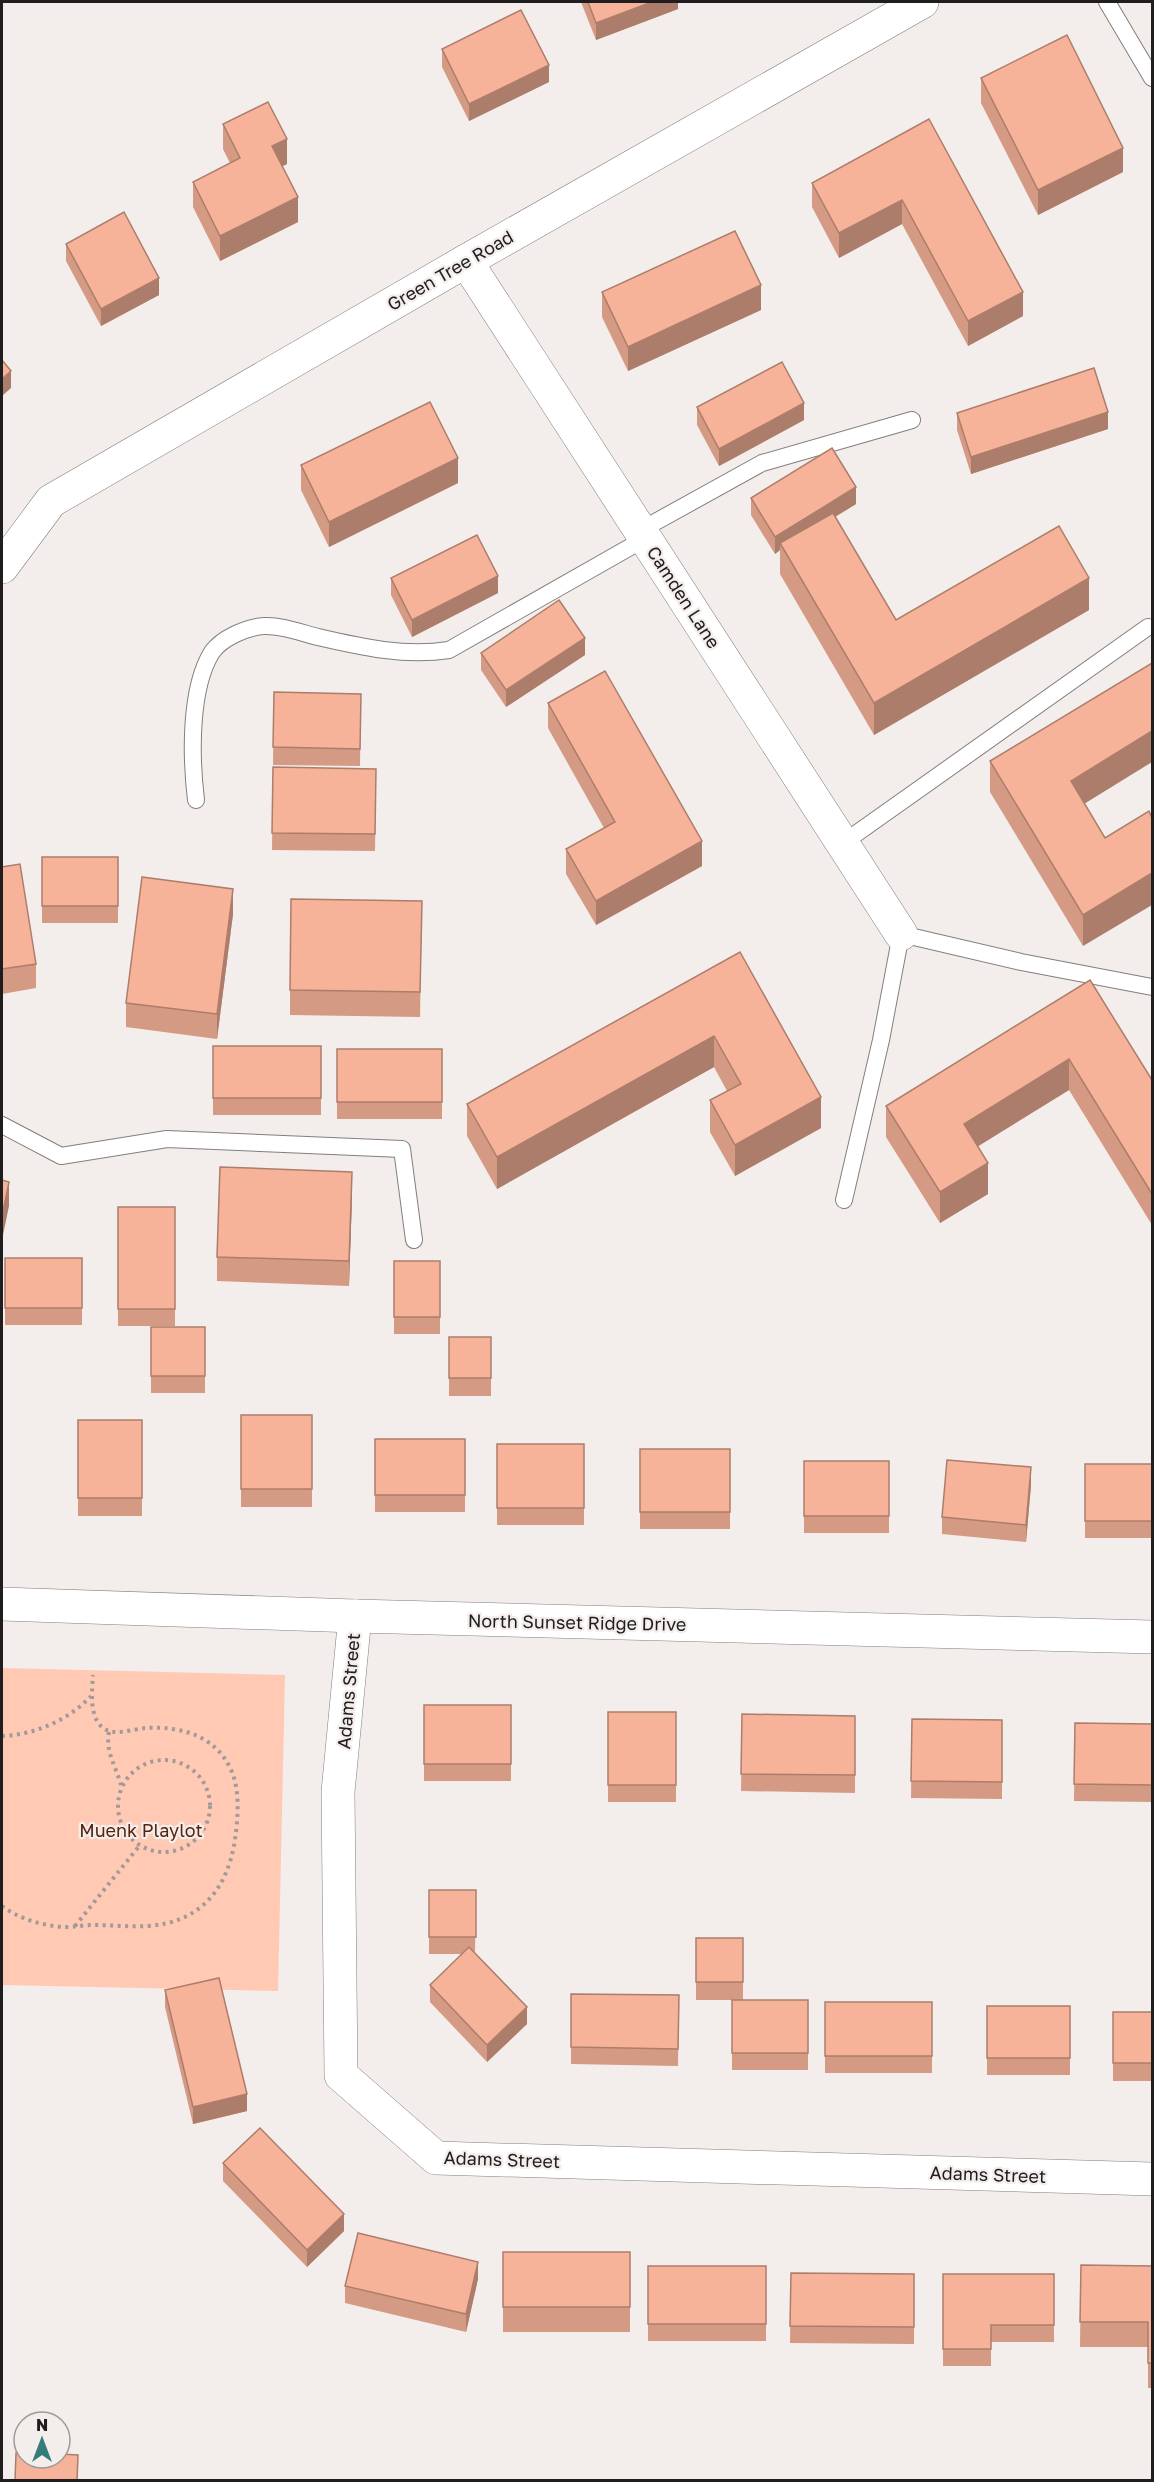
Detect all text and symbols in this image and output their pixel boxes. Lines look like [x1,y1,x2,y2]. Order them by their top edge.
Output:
street label: Green Tree Road [383,225,517,315]
street label: Camden Lane [643,542,725,652]
street label: North Sunset Ridge Drive [468,1609,686,1635]
street label: Adams Street [332,1632,364,1750]
park label: Muenk Playlot [79,1819,203,1841]
street label: Adams Street [443,2146,561,2172]
street label: Adams Street [929,2161,1047,2187]
north arrow [12,2410,72,2470]
text: N [36,2415,48,2435]

